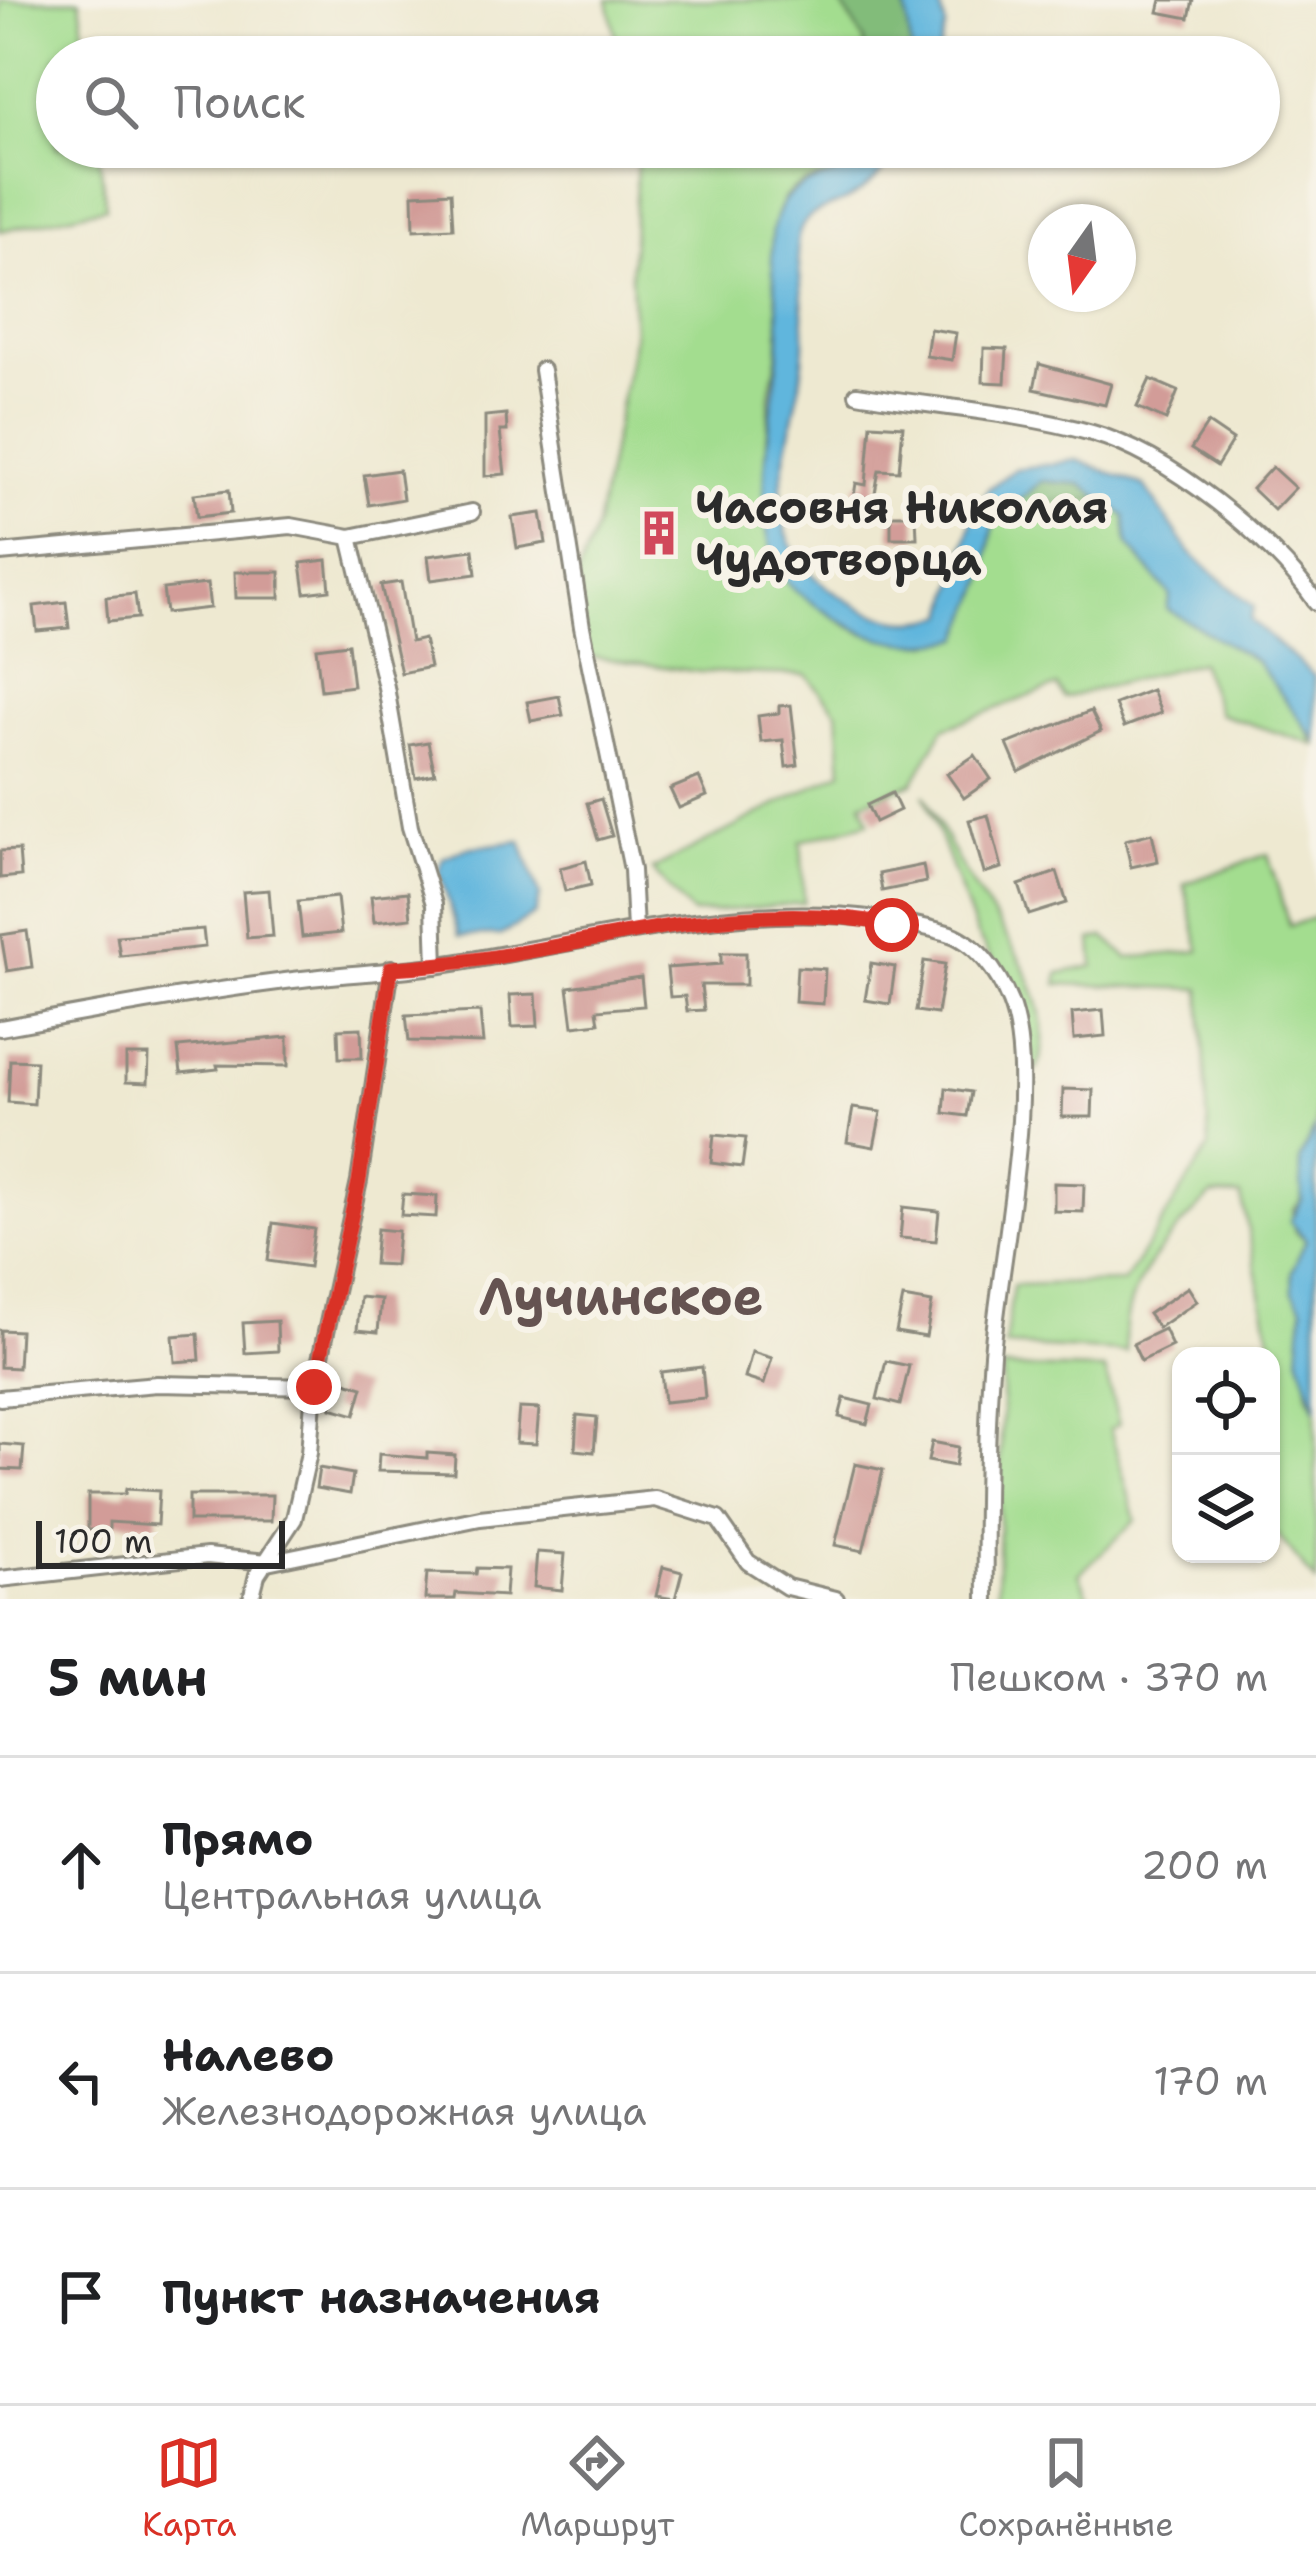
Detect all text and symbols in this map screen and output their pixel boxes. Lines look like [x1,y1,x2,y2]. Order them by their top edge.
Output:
search box [36,36,1280,168]
icon: search [78,69,144,135]
text: Поиск [174,72,305,132]
north arrow [1028,204,1136,312]
place label: Часовня Николая Чудотворца [695,477,1108,589]
building icon: Часовня Николая Чудотворца [634,508,684,558]
route start [865,898,919,952]
district label: Лучинское [479,1262,763,1330]
map controls [1172,1347,1280,1563]
button: locate [1172,1347,1280,1455]
route end [287,1360,341,1414]
button: layers [1172,1455,1280,1563]
scale bar [36,1515,285,1568]
text: 100 m [54,1519,153,1564]
text: 5 мин [48,1643,208,1711]
text: Пешком · 370 m [950,1651,1268,1703]
text: Прямо [162,1809,313,1869]
icon: ahead [48,1832,114,1898]
text: 200 m [1141,1839,1268,1891]
text: Центральная улица [162,1869,541,1921]
text: Налево [162,2025,335,2085]
icon: left [48,2048,114,2114]
text: 170 m [1153,2055,1268,2107]
text: Железнодорожная улица [162,2085,647,2137]
icon: arrive [48,2264,114,2330]
text: Пункт назначения [162,2267,601,2327]
tab: Карта [142,2430,236,2547]
tab: Маршрут [520,2430,674,2547]
tab: Сохранённые [958,2430,1174,2547]

